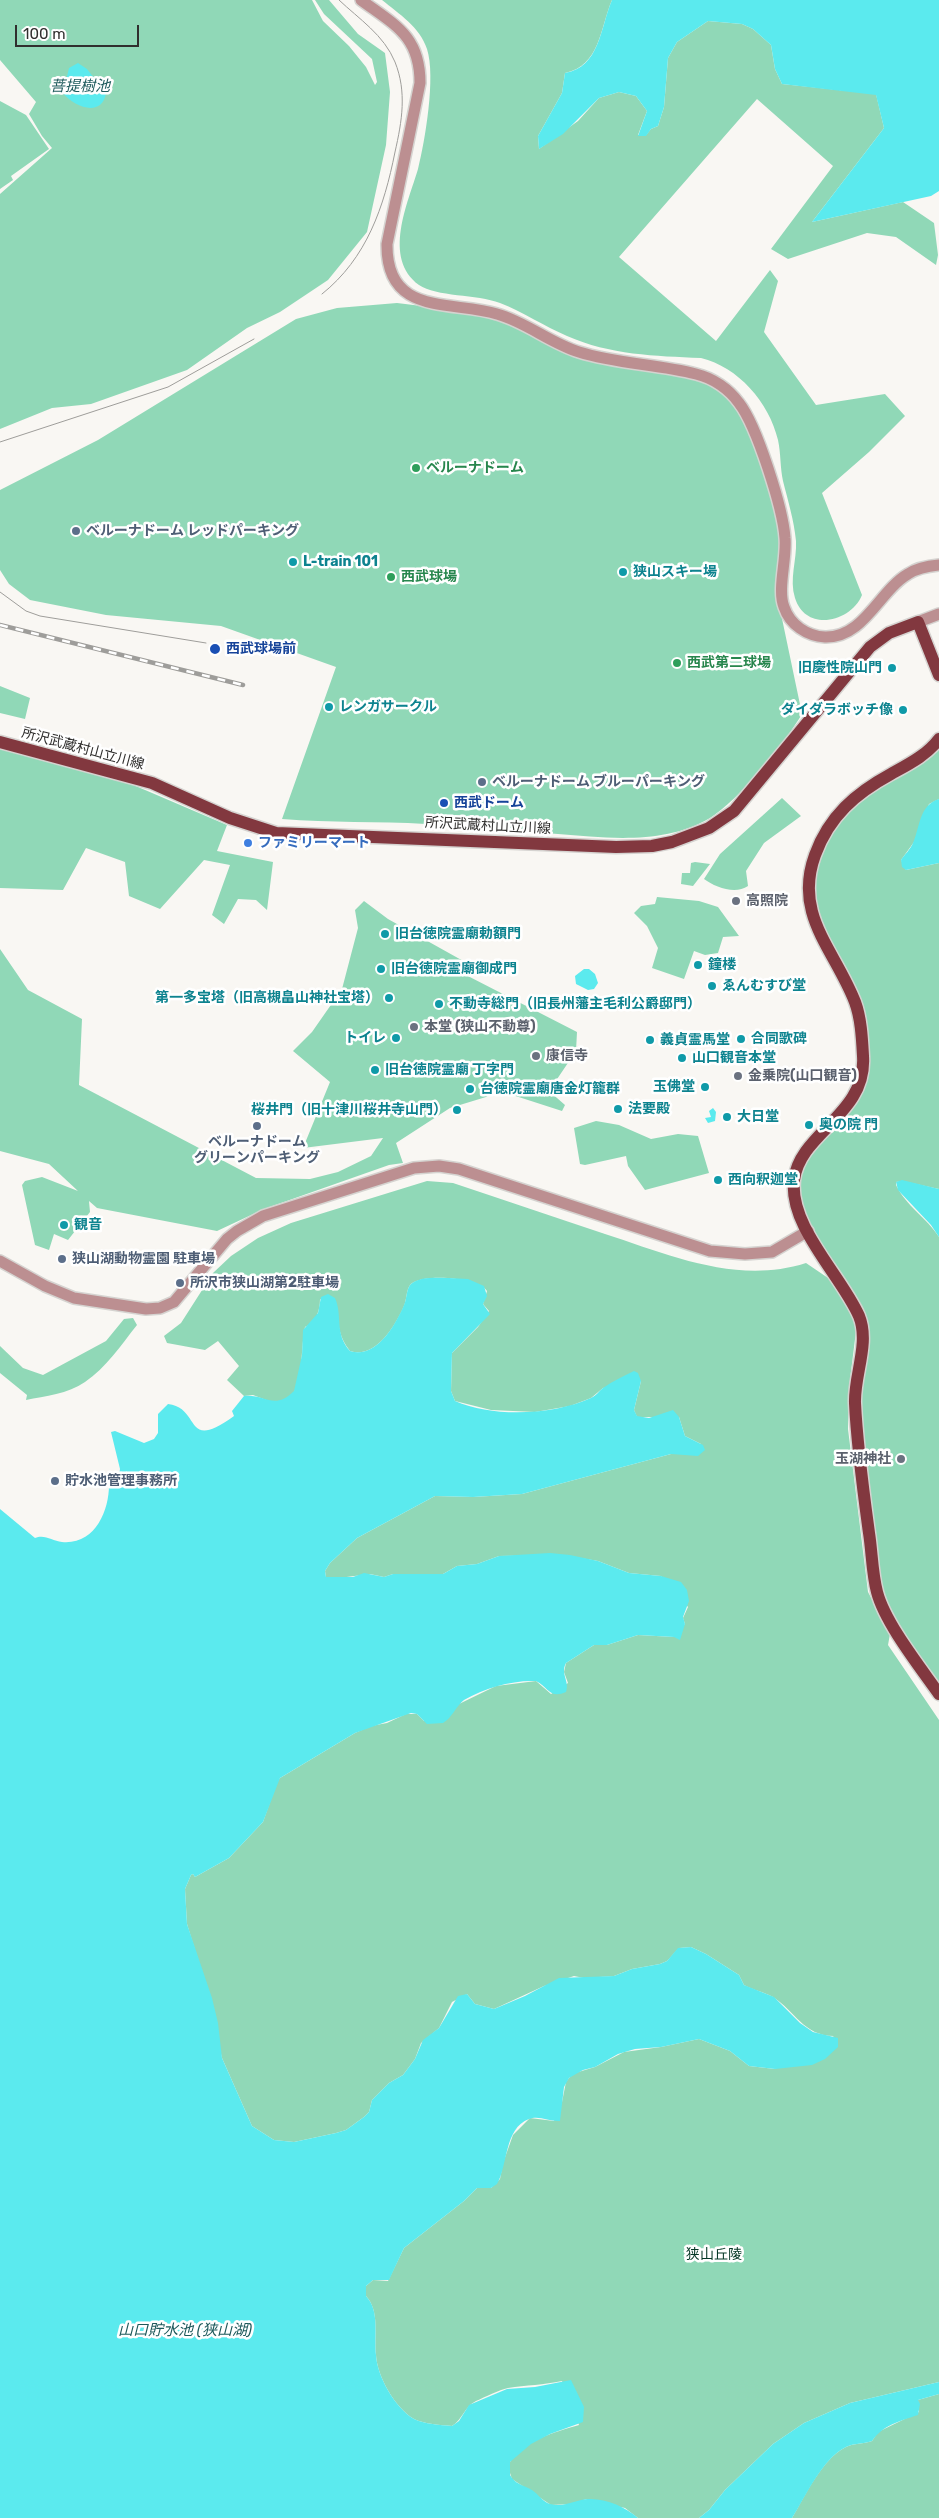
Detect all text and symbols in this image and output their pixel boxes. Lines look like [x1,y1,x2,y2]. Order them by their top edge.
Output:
scale bar [18,15,141,47]
text: 100 m [23,25,65,43]
water label: 菩提樹池 [50,78,110,96]
place label: ベルーナドーム [426,460,524,476]
marker: ベルーナドーム [410,462,422,474]
place label: ベルーナドーム レッドパーキング [86,523,299,539]
marker: ベルーナドーム レッドパーキング [70,525,82,537]
place label: L-train 101 [303,554,378,570]
marker: L-train 101 [287,556,299,568]
place label: 狭山スキー場 [633,564,717,580]
marker: 狭山スキー場 [617,566,629,578]
place label: 西武球場 [401,569,457,585]
marker: 西武球場 [385,571,397,583]
place label: 西武球場前 [226,641,296,657]
marker: 西武球場前 [208,642,222,656]
place label: 西武第二球場 [687,655,771,671]
marker: 西武第二球場 [671,657,683,669]
place label: 旧慶性院山門 [798,660,882,676]
marker: 旧慶性院山門 [886,662,898,674]
place label: レンガサークル [339,699,437,715]
marker: レンガサークル [323,701,335,713]
place label: ダイダラボッチ像 [781,702,893,718]
marker: ダイダラボッチ像 [897,704,909,716]
street label: 所沢武蔵村山立川線 [20,725,146,773]
place label: ベルーナドーム ブルーパーキング [492,774,705,790]
marker: ベルーナドーム ブルーパーキング [476,776,488,788]
place label: 西武ドーム [454,795,524,811]
marker: 西武ドーム [438,797,450,809]
street label: 所沢武蔵村山立川線 [425,814,551,838]
place label: ファミリーマート [258,835,370,851]
marker: ファミリーマート [242,837,254,849]
place label: 高照院 [746,893,788,909]
marker: 高照院 [730,895,742,907]
place label: 旧台徳院霊廟勅額門 [395,926,521,942]
marker: 旧台徳院霊廟勅額門 [379,928,391,940]
place label: 鐘楼 [708,957,736,973]
marker: 鐘楼 [692,959,704,971]
place label: 旧台徳院霊廟御成門 [391,961,517,977]
marker: 旧台徳院霊廟御成門 [375,963,387,975]
place label: ゑんむすび堂 [722,978,806,994]
marker: ゑんむすび堂 [706,980,718,992]
place label: 第一多宝塔（旧高槻畠山神社宝塔） [155,990,379,1006]
marker: 第一多宝塔（旧高槻畠山神社宝塔） [383,992,395,1004]
place label: 不動寺総門（旧長州藩主毛利公爵邸門） [449,996,701,1012]
marker: 不動寺総門（旧長州藩主毛利公爵邸門） [433,998,445,1010]
place label: 本堂 (狭山不動尊) [424,1019,536,1035]
marker: 本堂 (狭山不動尊) [408,1021,420,1033]
place label: トイレ [344,1030,386,1046]
place label: 合同歌碑 [751,1031,807,1047]
marker: トイレ [390,1032,402,1044]
place label: 義貞霊馬堂 [660,1032,730,1048]
marker: 合同歌碑 [735,1033,747,1045]
marker: 義貞霊馬堂 [644,1034,656,1046]
place label: 康信寺 [546,1048,588,1064]
marker: 康信寺 [530,1050,542,1062]
place label: 山口観音本堂 [692,1050,776,1066]
marker: 山口観音本堂 [676,1052,688,1064]
place label: 旧台徳院霊廟 丁字門 [385,1062,514,1078]
marker: 旧台徳院霊廟 丁字門 [369,1064,381,1076]
place label: 金乗院(山口観音) [748,1068,857,1084]
marker: 金乗院(山口観音) [732,1070,744,1082]
place label: 玉佛堂 [653,1079,695,1095]
place label: 台徳院霊廟唐金灯籠群 [480,1081,620,1097]
marker: 玉佛堂 [699,1081,711,1093]
marker: 台徳院霊廟唐金灯籠群 [464,1083,476,1095]
place label: 法要殿 [628,1101,670,1117]
place label: 桜井門（旧十津川桜井寺山門） [251,1102,447,1118]
marker: 法要殿 [612,1103,624,1115]
marker: 桜井門（旧十津川桜井寺山門） [451,1104,463,1116]
place label: 大日堂 [737,1109,779,1125]
marker: 大日堂 [721,1111,733,1123]
place label: 奥の院 門 [819,1117,878,1133]
marker: 奥の院 門 [803,1119,815,1131]
marker: ベルーナドーム グリーンパーキング [251,1120,263,1132]
place label: ベルーナドーム グリーンパーキング [194,1134,320,1166]
place label: 西向釈迦堂 [728,1172,798,1188]
marker: 西向釈迦堂 [712,1174,724,1186]
place label: 観音 [74,1217,102,1233]
marker: 観音 [58,1219,70,1231]
place label: 狭山湖動物霊園 駐車場 [72,1251,215,1267]
marker: 狭山湖動物霊園 駐車場 [56,1253,68,1265]
place label: 所沢市狭山湖第2駐車場 [190,1275,339,1291]
marker: 所沢市狭山湖第2駐車場 [174,1277,186,1289]
place label: 玉湖神社 [835,1451,891,1467]
marker: 玉湖神社 [895,1453,907,1465]
place label: 貯水池管理事務所 [65,1473,177,1489]
marker: 貯水池管理事務所 [49,1475,61,1487]
park label: 狭山丘陵 [686,2247,742,2263]
water label: 山口貯水池 (狭山湖) [118,2322,252,2340]

